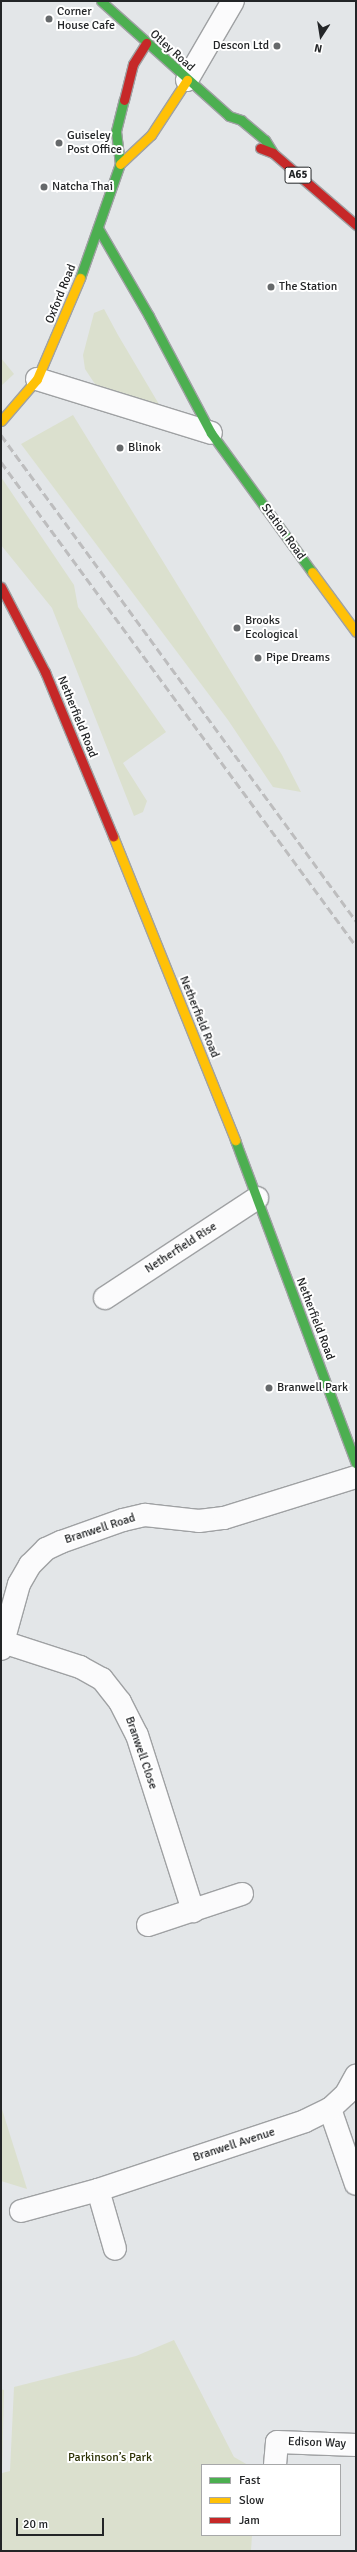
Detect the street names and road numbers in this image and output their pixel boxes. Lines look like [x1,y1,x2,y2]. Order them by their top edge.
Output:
street label: Otley Road [147,27,197,75]
road number: A65 [284,166,312,184]
street label: Oxford Road [43,262,79,326]
street label: Station Road [258,501,308,563]
street label: Netherfield Road [54,674,100,760]
street label: Netherfield Road [176,974,222,1060]
street label: Netherfield Rise [142,1219,220,1277]
street label: Netherfield Road [293,1276,337,1362]
street label: Branwell Road [63,1511,137,1547]
street label: Branwell Close [122,1715,160,1791]
street label: Branwell Avenue [191,2125,277,2165]
street label: Edison Way [288,2435,346,2451]

